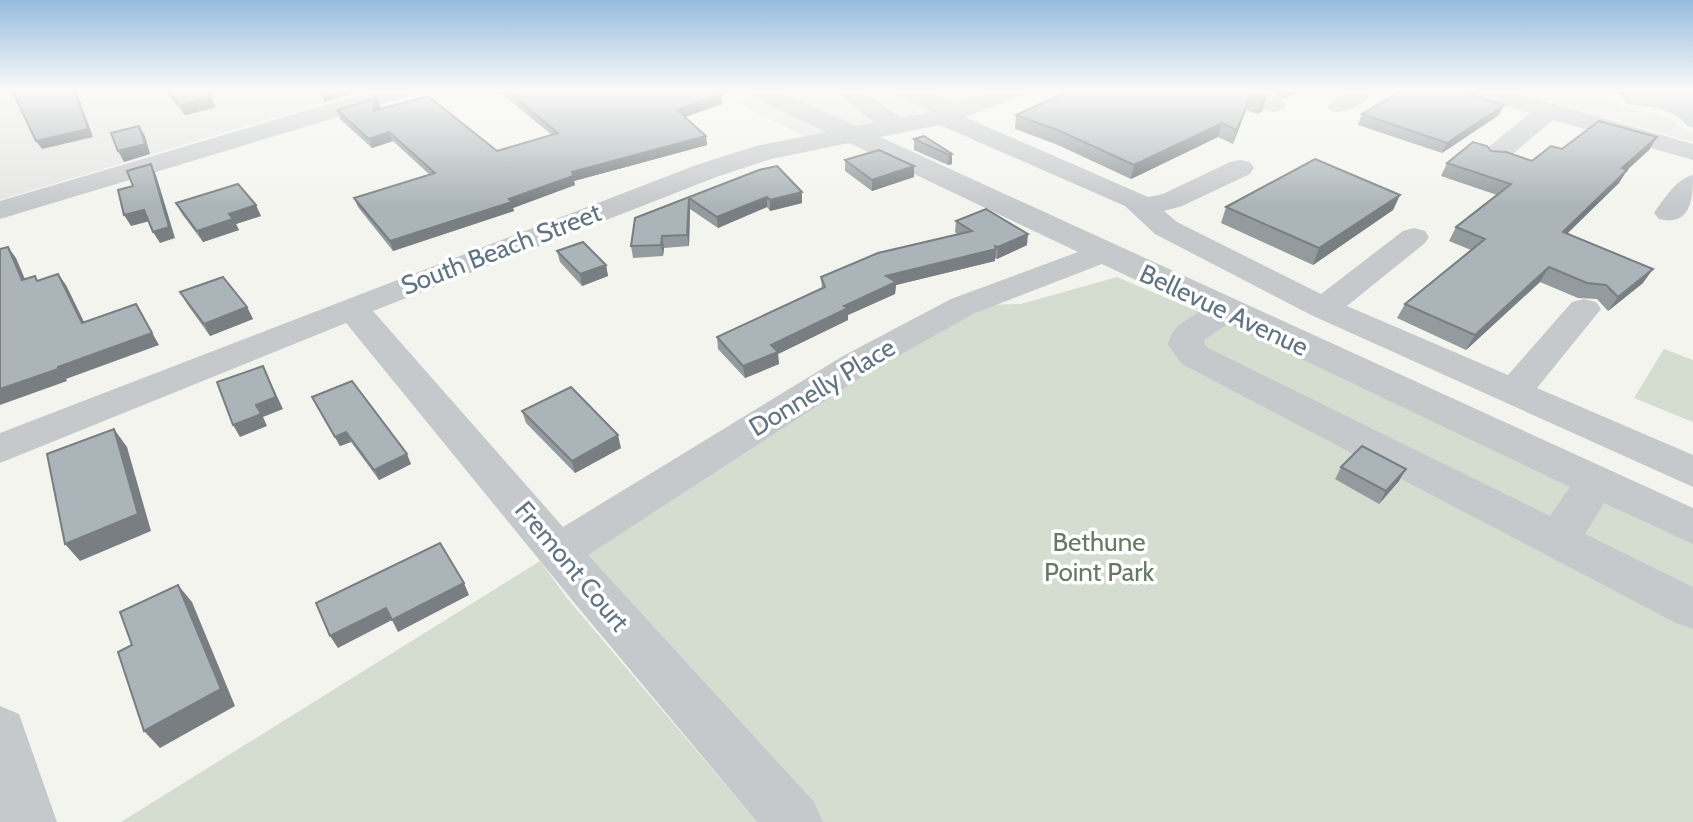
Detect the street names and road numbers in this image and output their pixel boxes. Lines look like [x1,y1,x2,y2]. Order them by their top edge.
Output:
street label: South Beach Street [396,196,606,302]
street label: Bellevue Avenue [1135,257,1313,363]
street label: Donnelly Place [743,331,901,443]
street label: Fremont Court [508,494,636,638]

